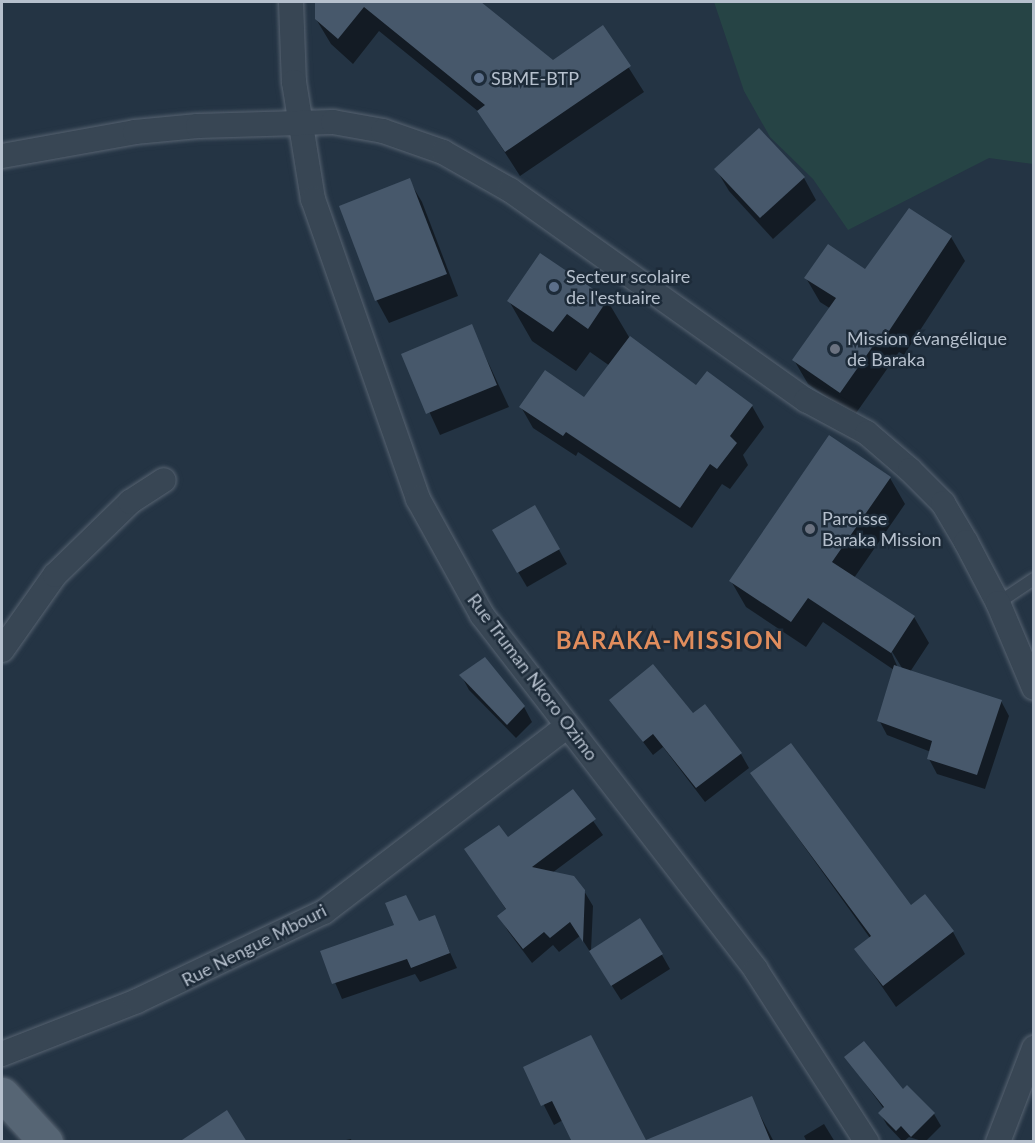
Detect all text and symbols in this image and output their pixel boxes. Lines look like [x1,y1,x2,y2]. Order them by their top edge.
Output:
place label: SBME-BTP [491,67,579,89]
marker: SBME-BTP [472,71,486,85]
place label: Secteur scolaire de l'estuaire [566,266,691,308]
marker: Secteur scolaire de l'estuaire [547,280,561,294]
place label: Mission évangélique de Baraka [847,328,1007,370]
marker: Mission évangélique de Baraka [828,342,842,356]
place label: Paroisse Baraka Mission [822,508,942,550]
marker: Paroisse Baraka Mission [803,522,817,536]
street label: Rue Truman Nkoro Ozimo [463,589,603,765]
district label: BARAKA-MISSION [556,626,784,654]
street label: Rue Nengue Mbouri [178,899,330,991]

